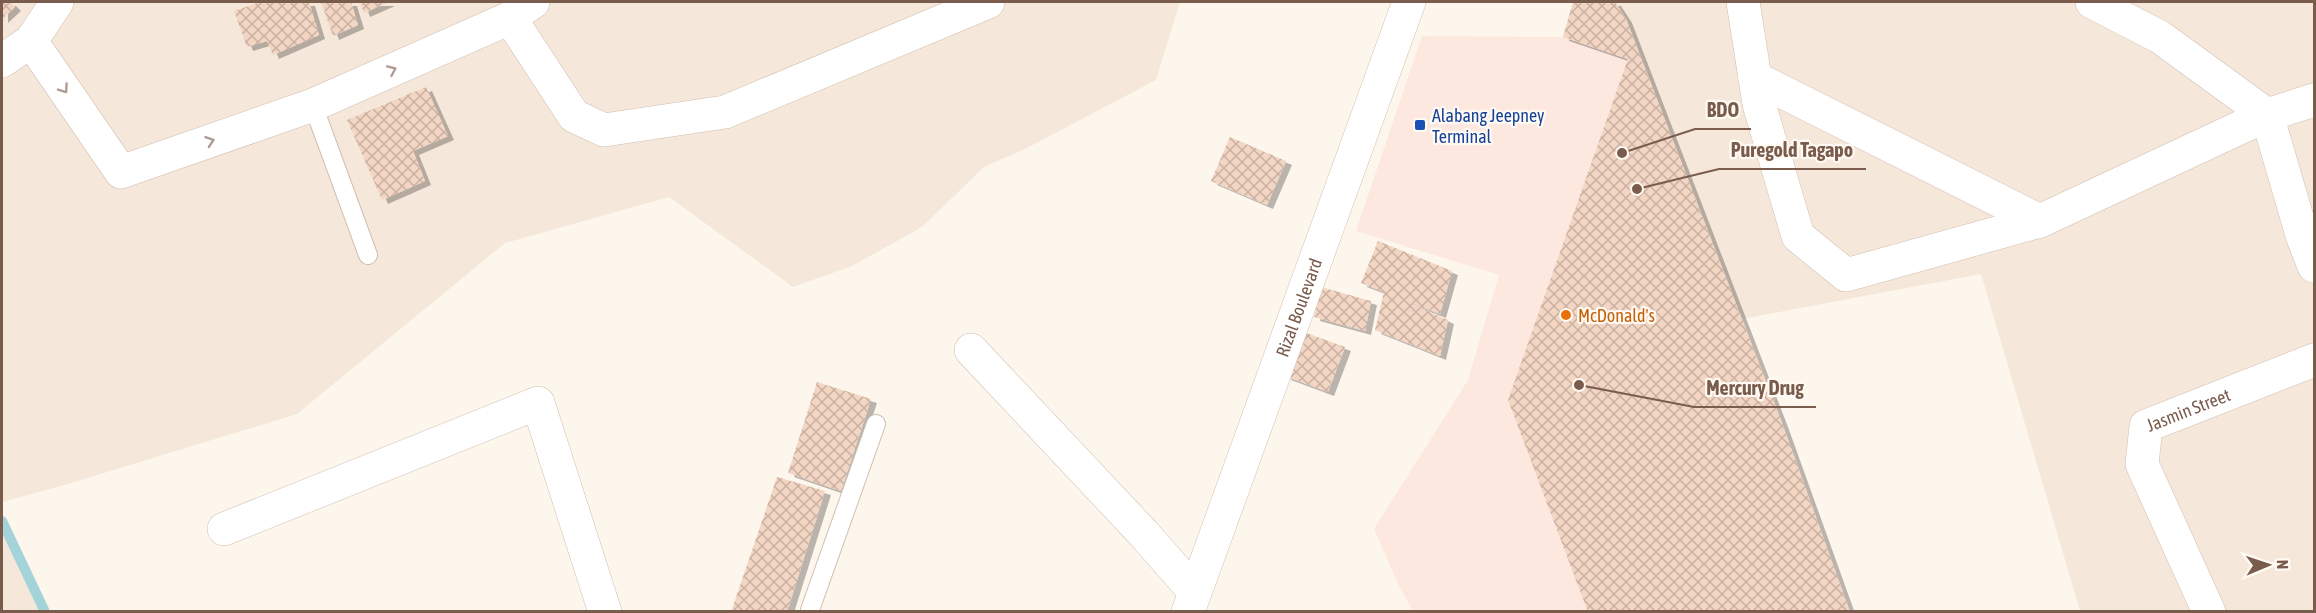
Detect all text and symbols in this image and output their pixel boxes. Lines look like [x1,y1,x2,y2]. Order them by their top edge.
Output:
one-way arrow [385,65,396,77]
one-way arrow [57,83,68,94]
callout: BDO [1695,91,1751,129]
text: BDO [1707,98,1739,121]
place label: Alabang Jeepney Terminal [1432,105,1544,147]
marker: Alabang Jeepney Terminal [1413,118,1427,132]
callout: Puregold Tagapo [1719,131,1866,169]
one-way arrow [204,135,215,148]
text: Puregold Tagapo [1731,138,1853,161]
street label: Rizal Boulevard [1271,255,1326,359]
place label: McDonald's [1578,305,1655,326]
marker: McDonald's [1559,308,1573,322]
callout: Mercury Drug [1694,369,1816,407]
text: Mercury Drug [1706,376,1804,399]
street label: Jasmin Street [2143,384,2233,435]
north arrow [2238,535,2298,595]
text: N [2274,559,2292,570]

